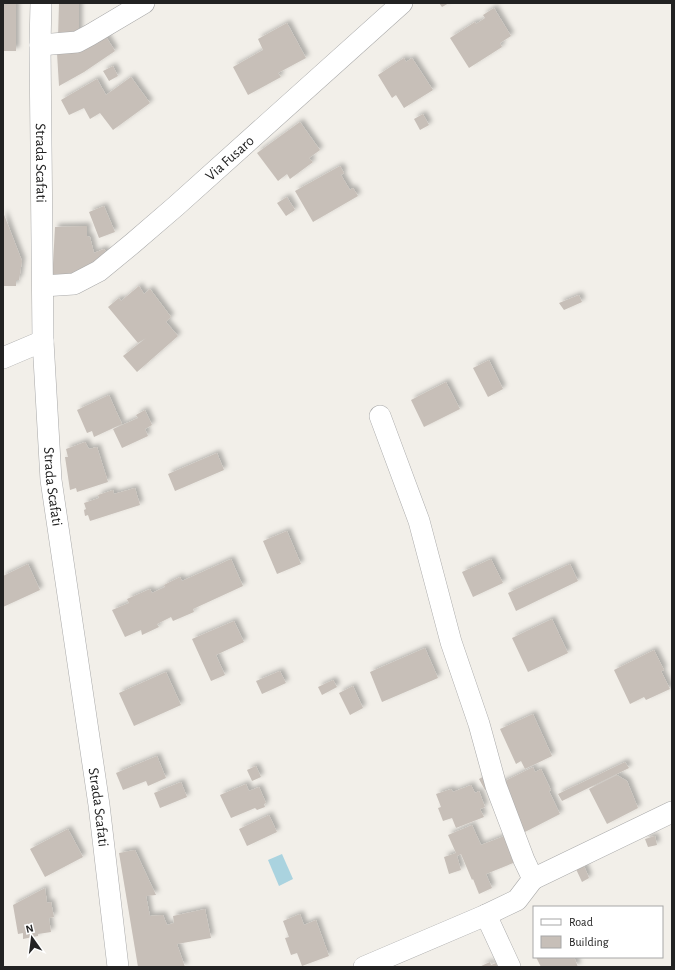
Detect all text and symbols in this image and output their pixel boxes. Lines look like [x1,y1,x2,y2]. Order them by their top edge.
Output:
street label: Strada Scafati [33,123,49,203]
street label: Via Fusaro [203,133,257,184]
street label: Strada Scafati [41,447,65,527]
street label: Strada Scafati [86,767,111,848]
legend [533,906,663,958]
text: Road [569,916,593,928]
north arrow [12,918,52,958]
text: N [25,923,35,935]
text: Building [569,936,609,948]

